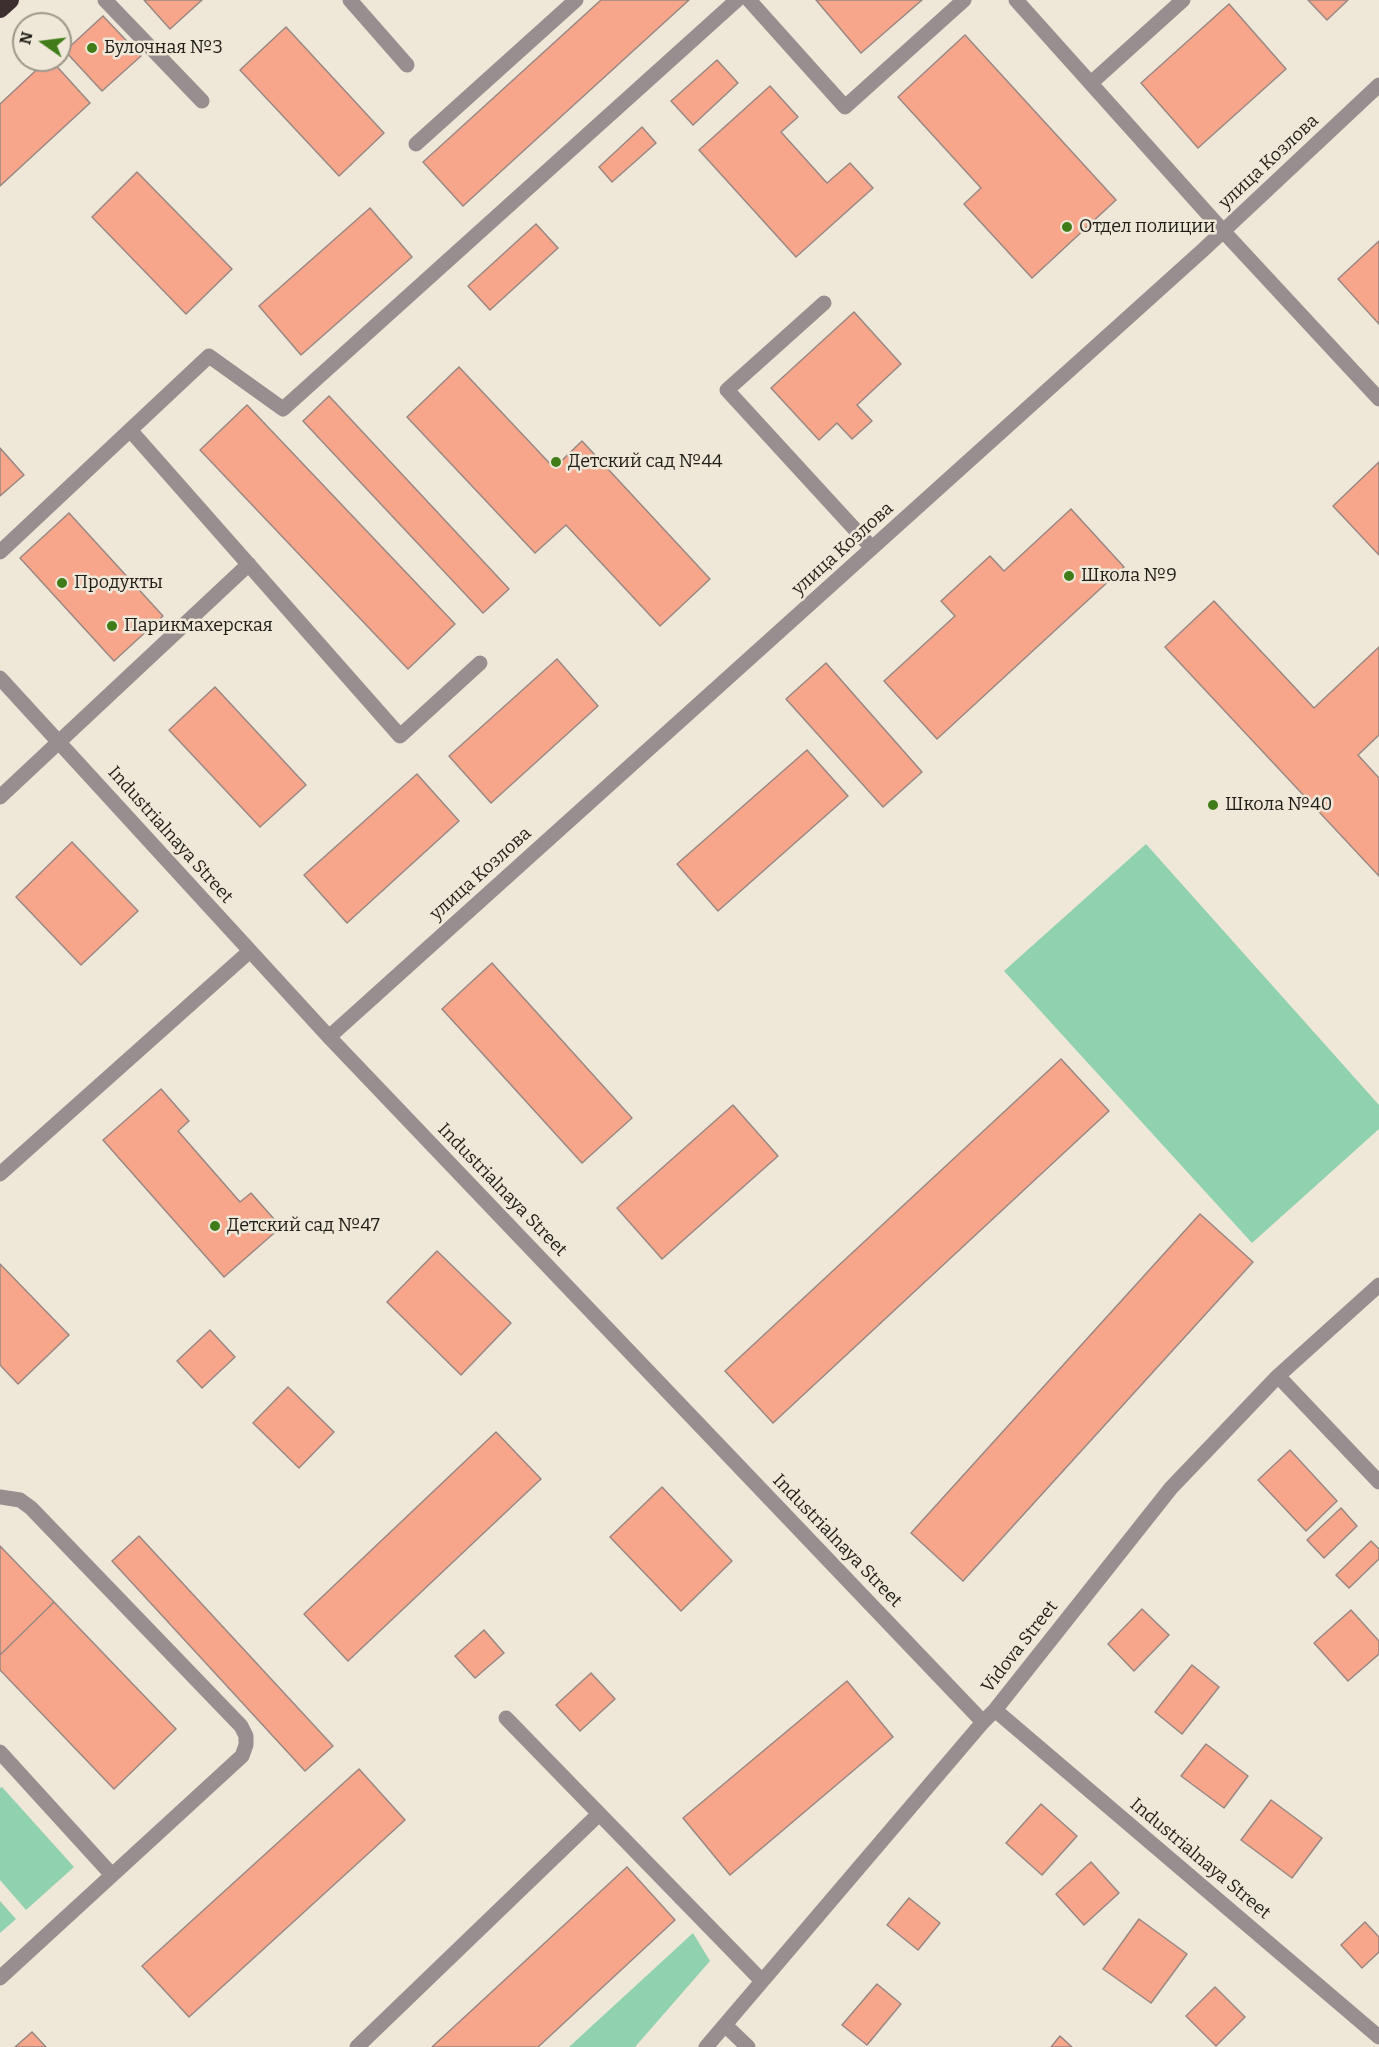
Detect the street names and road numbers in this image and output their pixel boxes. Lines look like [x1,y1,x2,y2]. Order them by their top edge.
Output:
street label: улица Козлова [1215,110,1323,214]
street label: улица Козлова [788,498,898,600]
street label: Industrialnaya Street [103,762,237,908]
street label: улица Козлова [426,823,536,925]
street label: Industrialnaya Street [433,1119,571,1261]
street label: Industrialnaya Street [768,1470,906,1612]
street label: Vidova Street [977,1597,1063,1697]
street label: Industrialnaya Street [1125,1794,1275,1924]

